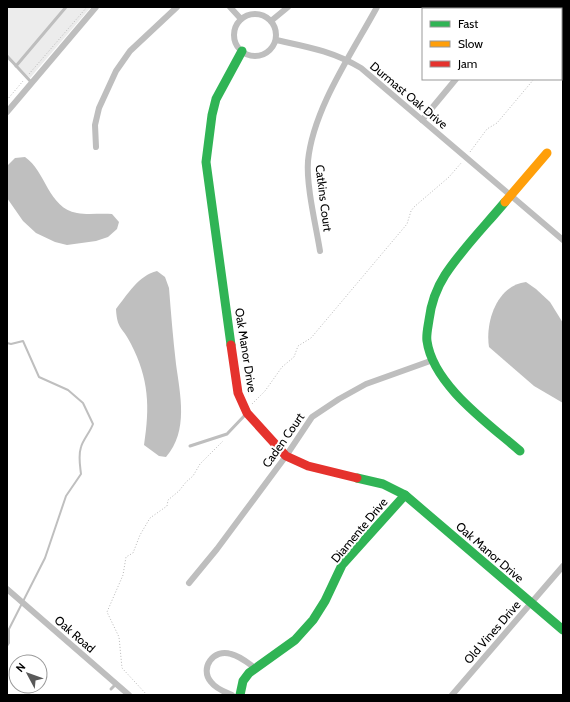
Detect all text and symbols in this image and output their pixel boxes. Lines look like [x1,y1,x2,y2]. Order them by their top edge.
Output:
legend [422,8,562,80]
text: Fast [458,16,478,31]
text: Slow [458,36,483,51]
text: Jam [457,56,477,71]
street label: Durmast Oak Drive [367,58,451,132]
street label: Catkins Court [312,164,336,232]
street label: Oak Manor Drive [232,307,260,393]
street label: Caden Court [259,410,307,470]
street label: Diamente Drive [328,495,390,565]
street label: Oak Manor Drive [453,518,527,586]
street label: Old Vines Drive [460,597,524,667]
street label: Oak Road [52,612,98,656]
north arrow [8,654,48,694]
text: N [13,660,28,675]

